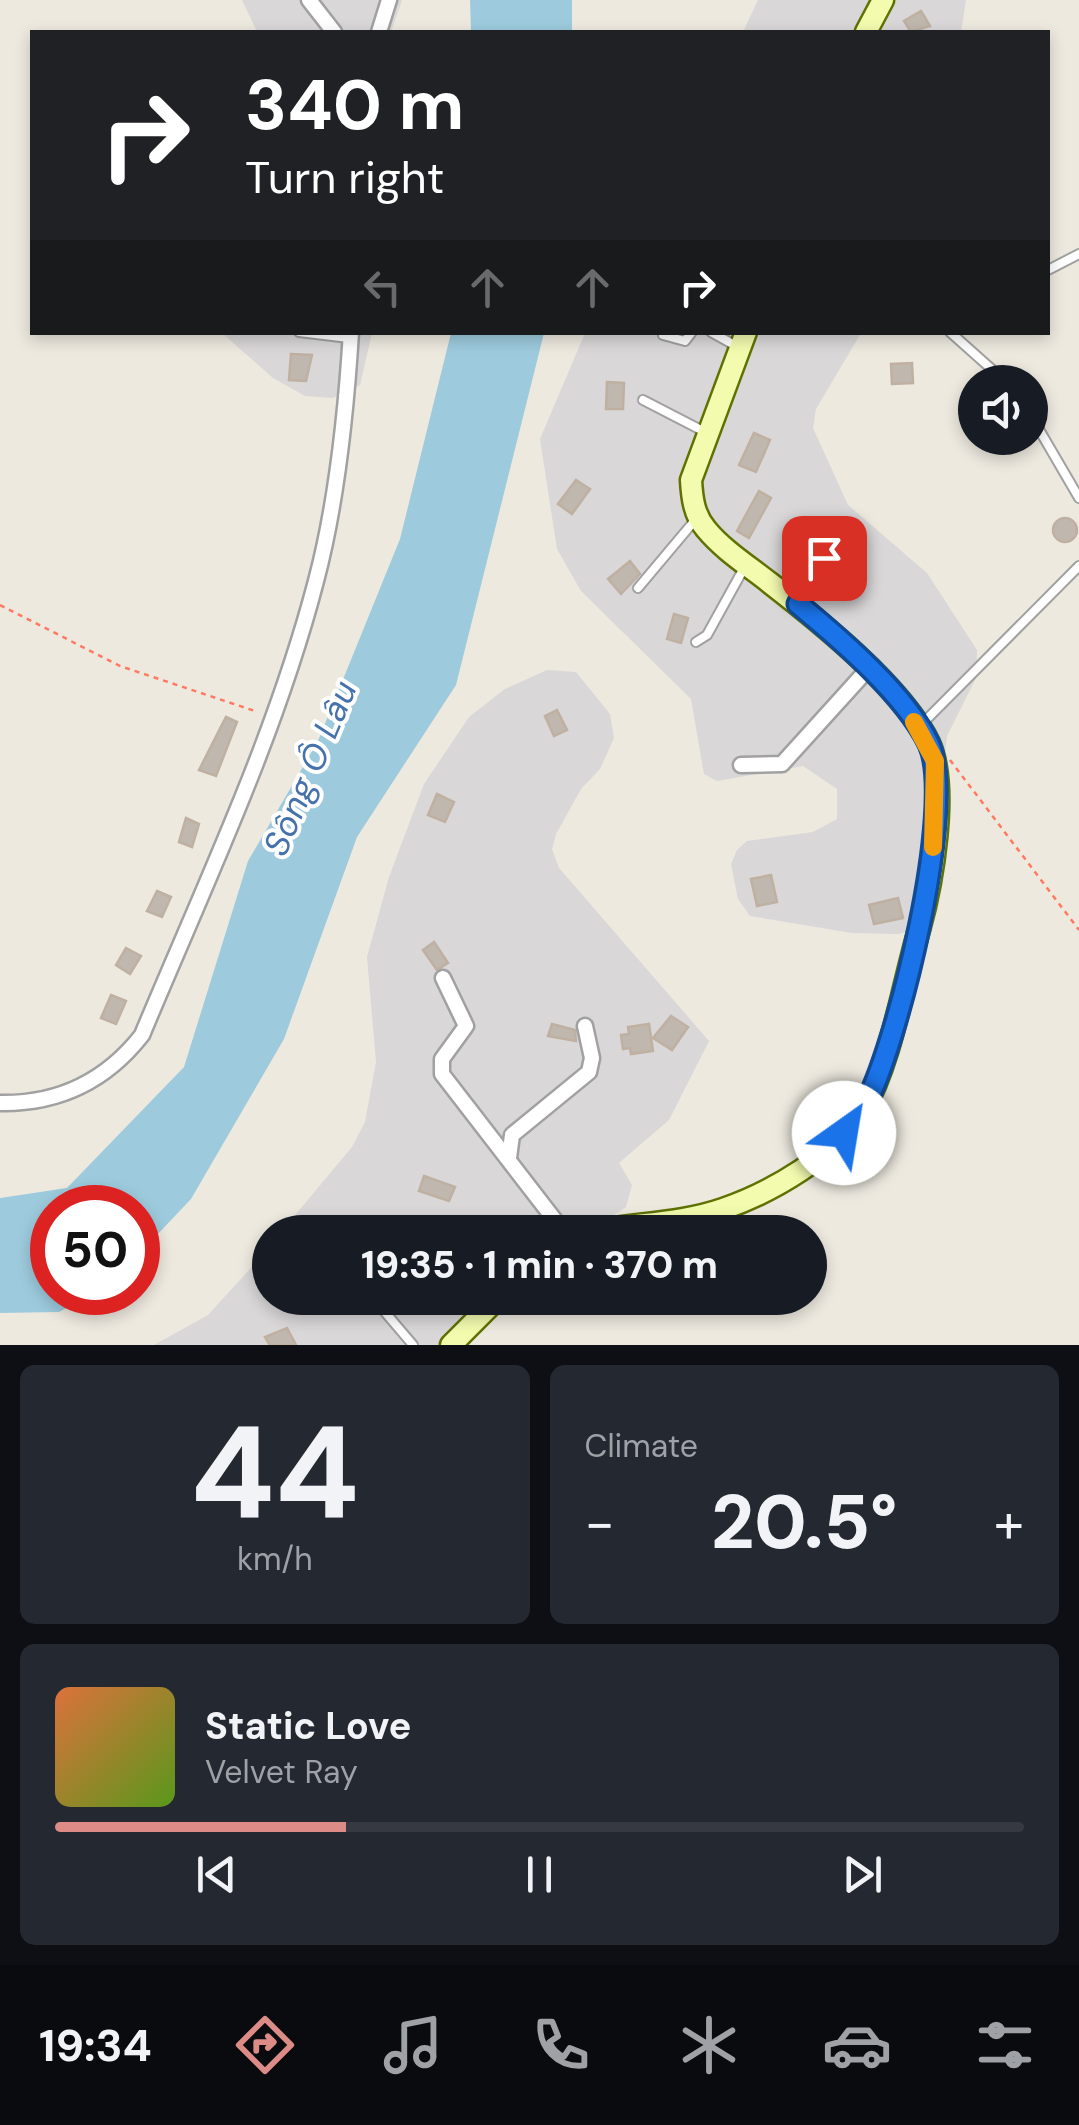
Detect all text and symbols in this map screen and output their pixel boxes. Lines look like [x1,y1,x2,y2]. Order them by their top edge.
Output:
text: 340 m [245,60,464,151]
icon: right [80,70,210,200]
text: Turn right [245,148,444,207]
icon: left [355,260,410,315]
icon: ahead [460,260,515,315]
icon: ahead [565,260,620,315]
icon: right [670,260,725,315]
map controls [958,365,1048,455]
button: sound [958,365,1048,455]
pin [782,516,867,601]
icon: arrive [797,531,852,586]
water label: Sông Ô Lâu [253,674,367,862]
position arrow [792,1081,896,1185]
speed limit sign: 50 [30,1185,160,1315]
text: 19:35 · 1 min · 370 m [361,1240,718,1290]
text: 44 [190,1388,359,1557]
text: Climate [585,1425,698,1467]
text: 20.5° [711,1474,897,1571]
text: − [585,1487,615,1559]
text: + [994,1487,1024,1559]
text: km/h [237,1538,313,1580]
text: Static Love [205,1701,411,1751]
text: Velvet Ray [205,1751,358,1793]
icon: previous [189,1847,244,1902]
icon: pause [512,1847,567,1902]
icon: next [835,1847,890,1902]
icon: directions [230,2010,300,2080]
icon: music [378,2010,448,2080]
icon: phone [526,2010,596,2080]
icon: climate [674,2010,744,2080]
icon: car [822,2010,892,2080]
icon: filters [970,2010,1040,2080]
text: 19:34 [39,2016,152,2075]

